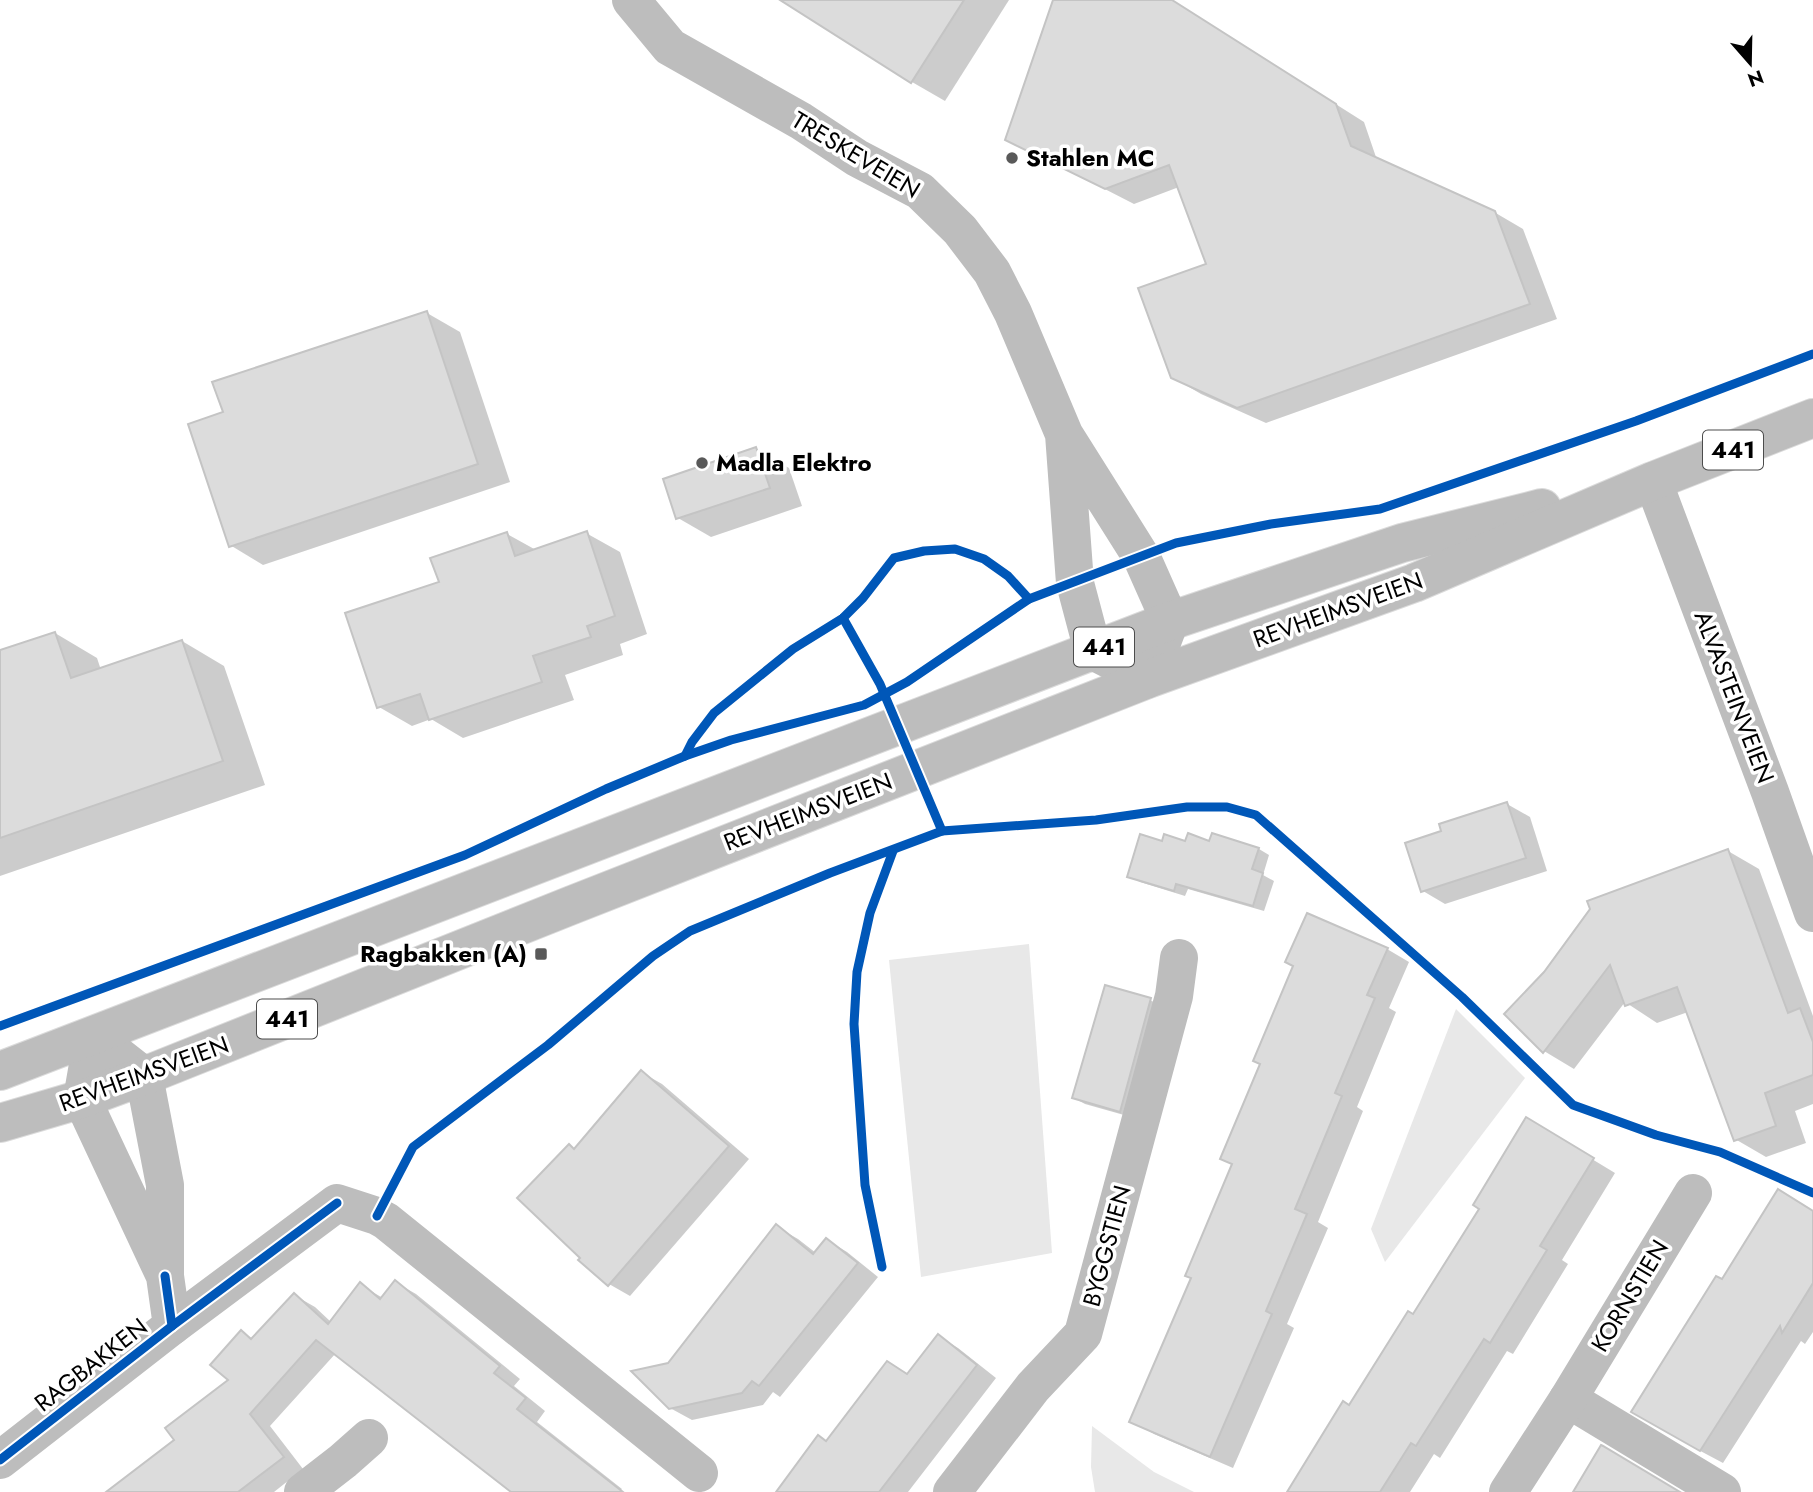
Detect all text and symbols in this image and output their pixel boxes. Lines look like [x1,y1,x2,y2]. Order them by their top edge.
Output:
north arrow [1715,28,1785,98]
text: N [1744,63,1767,94]
street label: TRESKEVEIEN [785,102,927,207]
place label: Stahlen MC [1026,140,1155,175]
marker: Stahlen MC [1004,150,1020,166]
road number: 441 [1703,431,1763,470]
place label: Madla Elektro [716,445,872,480]
marker: Madla Elektro [694,455,710,471]
street label: REVHEIMSVEIEN [1248,563,1427,656]
street label: ALVASTEINVEIEN [1685,605,1783,788]
road number: 441 [1074,628,1134,666]
street label: REVHEIMSVEIEN [718,763,897,860]
place label: Ragbakken (A) [360,936,527,971]
marker: Ragbakken (A) [533,946,549,962]
road number: 441 [257,1000,317,1038]
street label: REVHEIMSVEIEN [54,1027,233,1120]
street label: BYGGSTIEN [1074,1181,1139,1310]
street label: KORNSTIEN [1582,1233,1677,1358]
street label: RAGBAKKEN [27,1309,155,1420]

